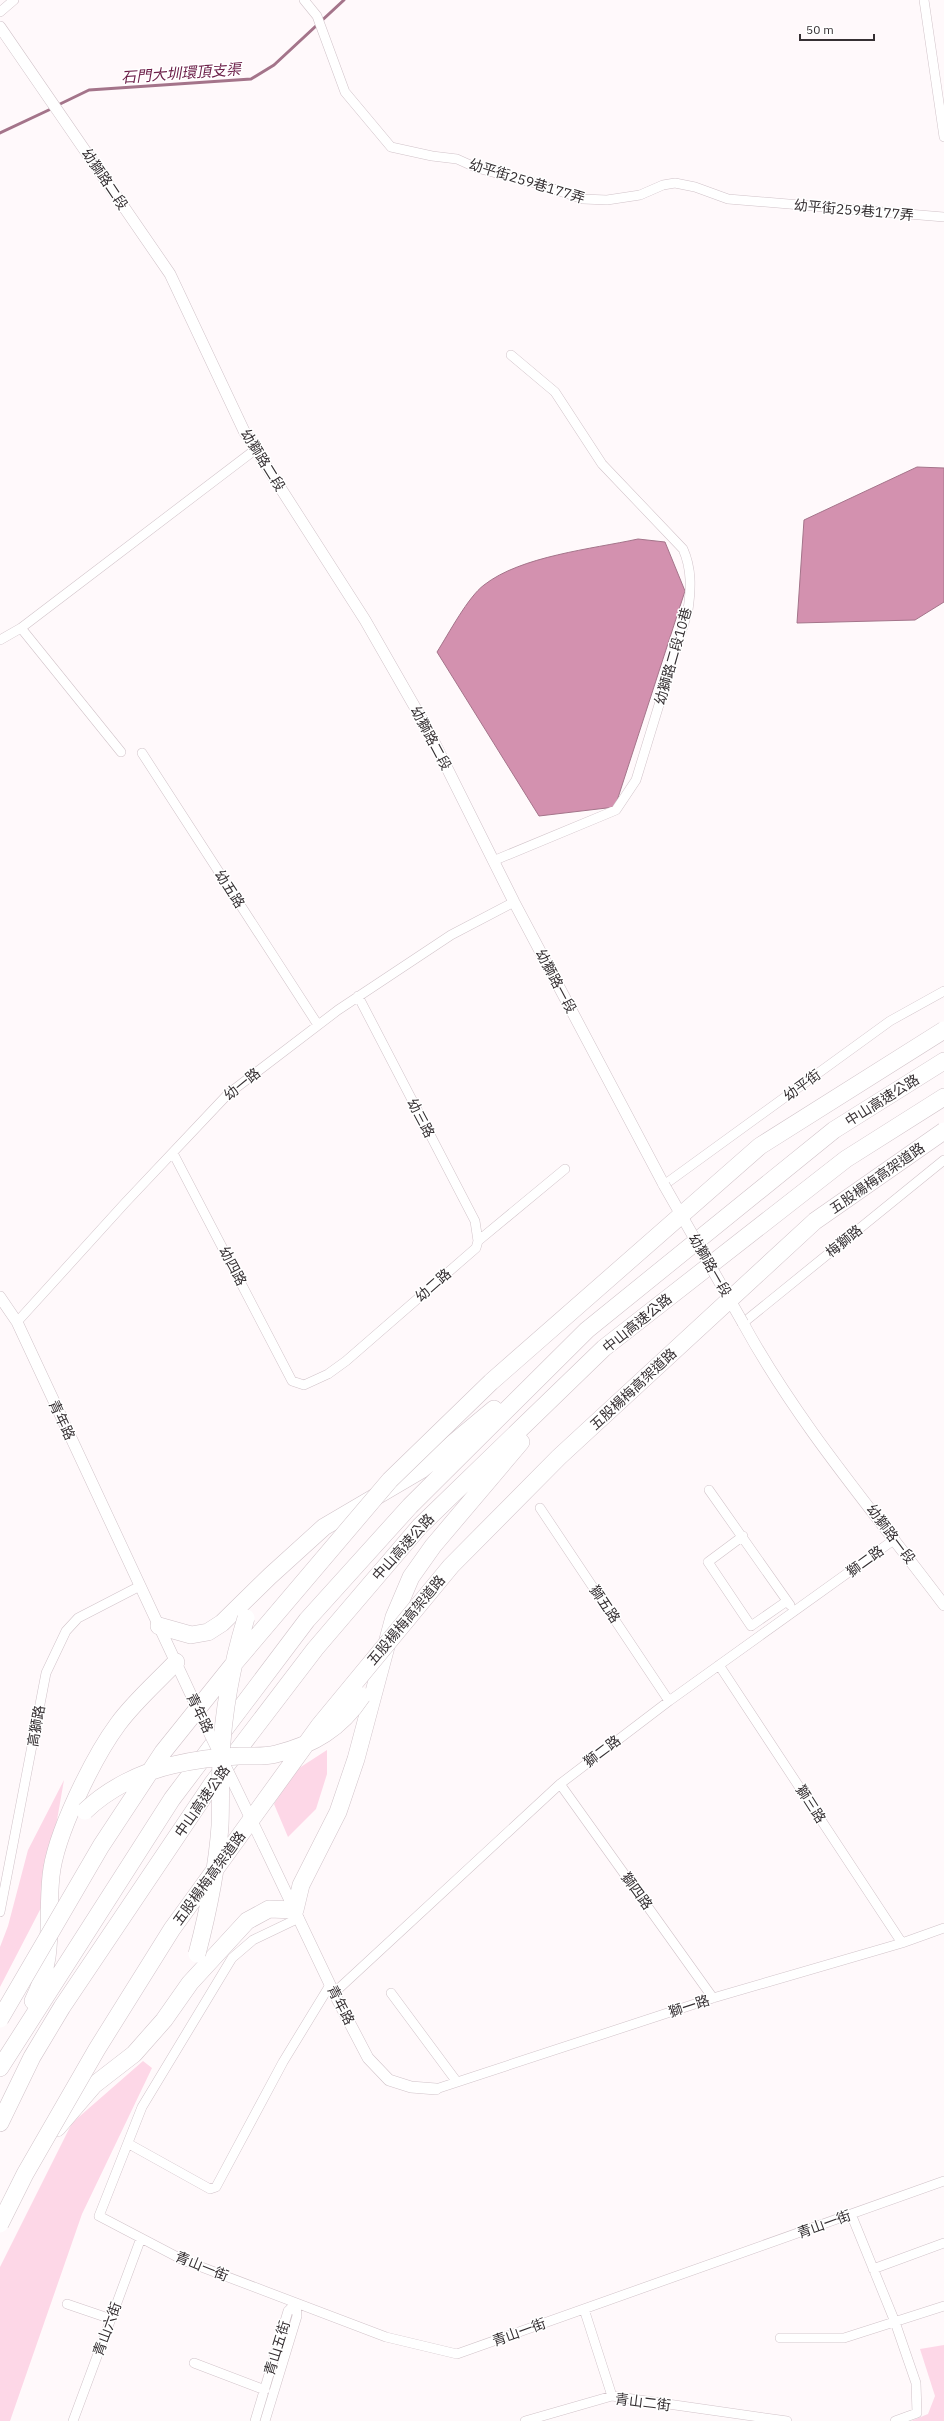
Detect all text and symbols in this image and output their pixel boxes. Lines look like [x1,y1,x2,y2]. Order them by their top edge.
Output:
scale bar [800,16,874,42]
text: 50 m [806,22,834,37]
water label: 石門大圳環頂支渠 [120,59,244,87]
street label: 幼獅路二段 [78,145,132,213]
street label: 幼平街259巷177弄 [467,155,587,207]
street label: 幼平街259巷177弄 [793,196,915,224]
street label: 幼獅路二段 [237,426,289,494]
street label: 幼獅路二段10巷 [650,605,696,707]
street label: 幼獅路二段 [407,703,455,773]
street label: 幼五路 [211,866,249,912]
street label: 幼獅路一段 [532,946,580,1016]
street label: 幼一路 [220,1064,264,1104]
street label: 幼平街 [780,1065,824,1105]
street label: 中山高速公路 [842,1070,922,1130]
street label: 幼三路 [403,1095,439,1141]
street label: 五股楊梅高架道路 [826,1139,928,1217]
street label: 梅獅路 [822,1221,866,1261]
street label: 幼獅路一段 [685,1230,735,1300]
street label: 幼四路 [215,1243,251,1289]
street label: 幼二路 [411,1264,455,1306]
street label: 中山高速公路 [599,1290,675,1356]
street label: 五股楊梅高架道路 [586,1344,680,1434]
street label: 青年路 [45,1397,79,1443]
street label: 幼獅路一段 [863,1501,919,1567]
street label: 中山高速公路 [368,1510,438,1584]
street label: 獅二路 [843,1541,887,1581]
street label: 五股楊梅高架道路 [363,1571,449,1669]
street label: 獅五路 [586,1582,624,1626]
street label: 青年路 [183,1690,217,1736]
street label: 高獅路 [23,1704,49,1748]
street label: 獅二路 [580,1731,624,1771]
street label: 中山高速公路 [171,1761,233,1841]
street label: 獅三路 [792,1781,830,1827]
street label: 五股楊梅高架道路 [169,1827,249,1929]
street label: 獅四路 [617,1869,657,1913]
street label: 青年路 [323,1982,359,2028]
street label: 獅一路 [666,1991,712,2021]
street label: 青山一街 [795,2206,853,2242]
street label: 青山一街 [173,2247,231,2285]
street label: 青山六街 [89,2300,125,2358]
street label: 青山一街 [490,2314,548,2350]
street label: 青山五街 [260,2319,294,2377]
street label: 青山二街 [614,2390,672,2414]

